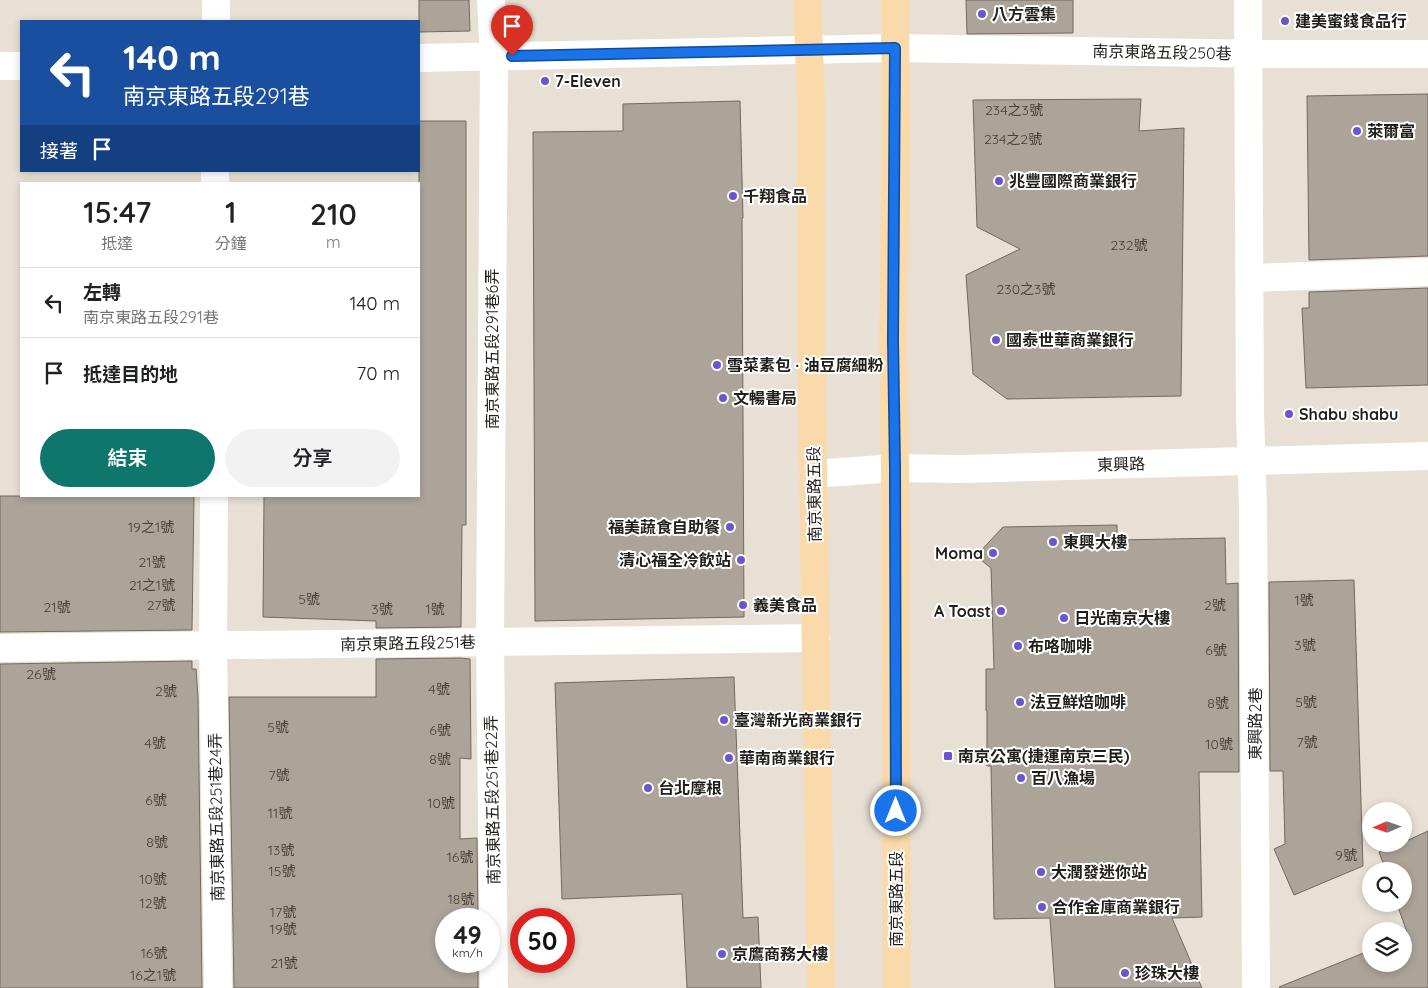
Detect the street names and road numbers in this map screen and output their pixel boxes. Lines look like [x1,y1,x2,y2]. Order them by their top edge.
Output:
street label: 南京東路五段250巷 [1092,41,1232,63]
street label: 南京東路五段291巷6弄 [482,269,502,429]
street label: 南京東路五段 [803,446,825,542]
street label: 東興路 [1097,453,1145,475]
street label: 南京東路五段251巷 [340,632,476,654]
street label: 東興路2巷 [1245,688,1265,760]
street label: 南京東路五段251巷22弄 [481,715,503,885]
street label: 南京東路五段251巷24弄 [205,733,227,901]
street label: 南京東路五段 [886,851,906,947]

